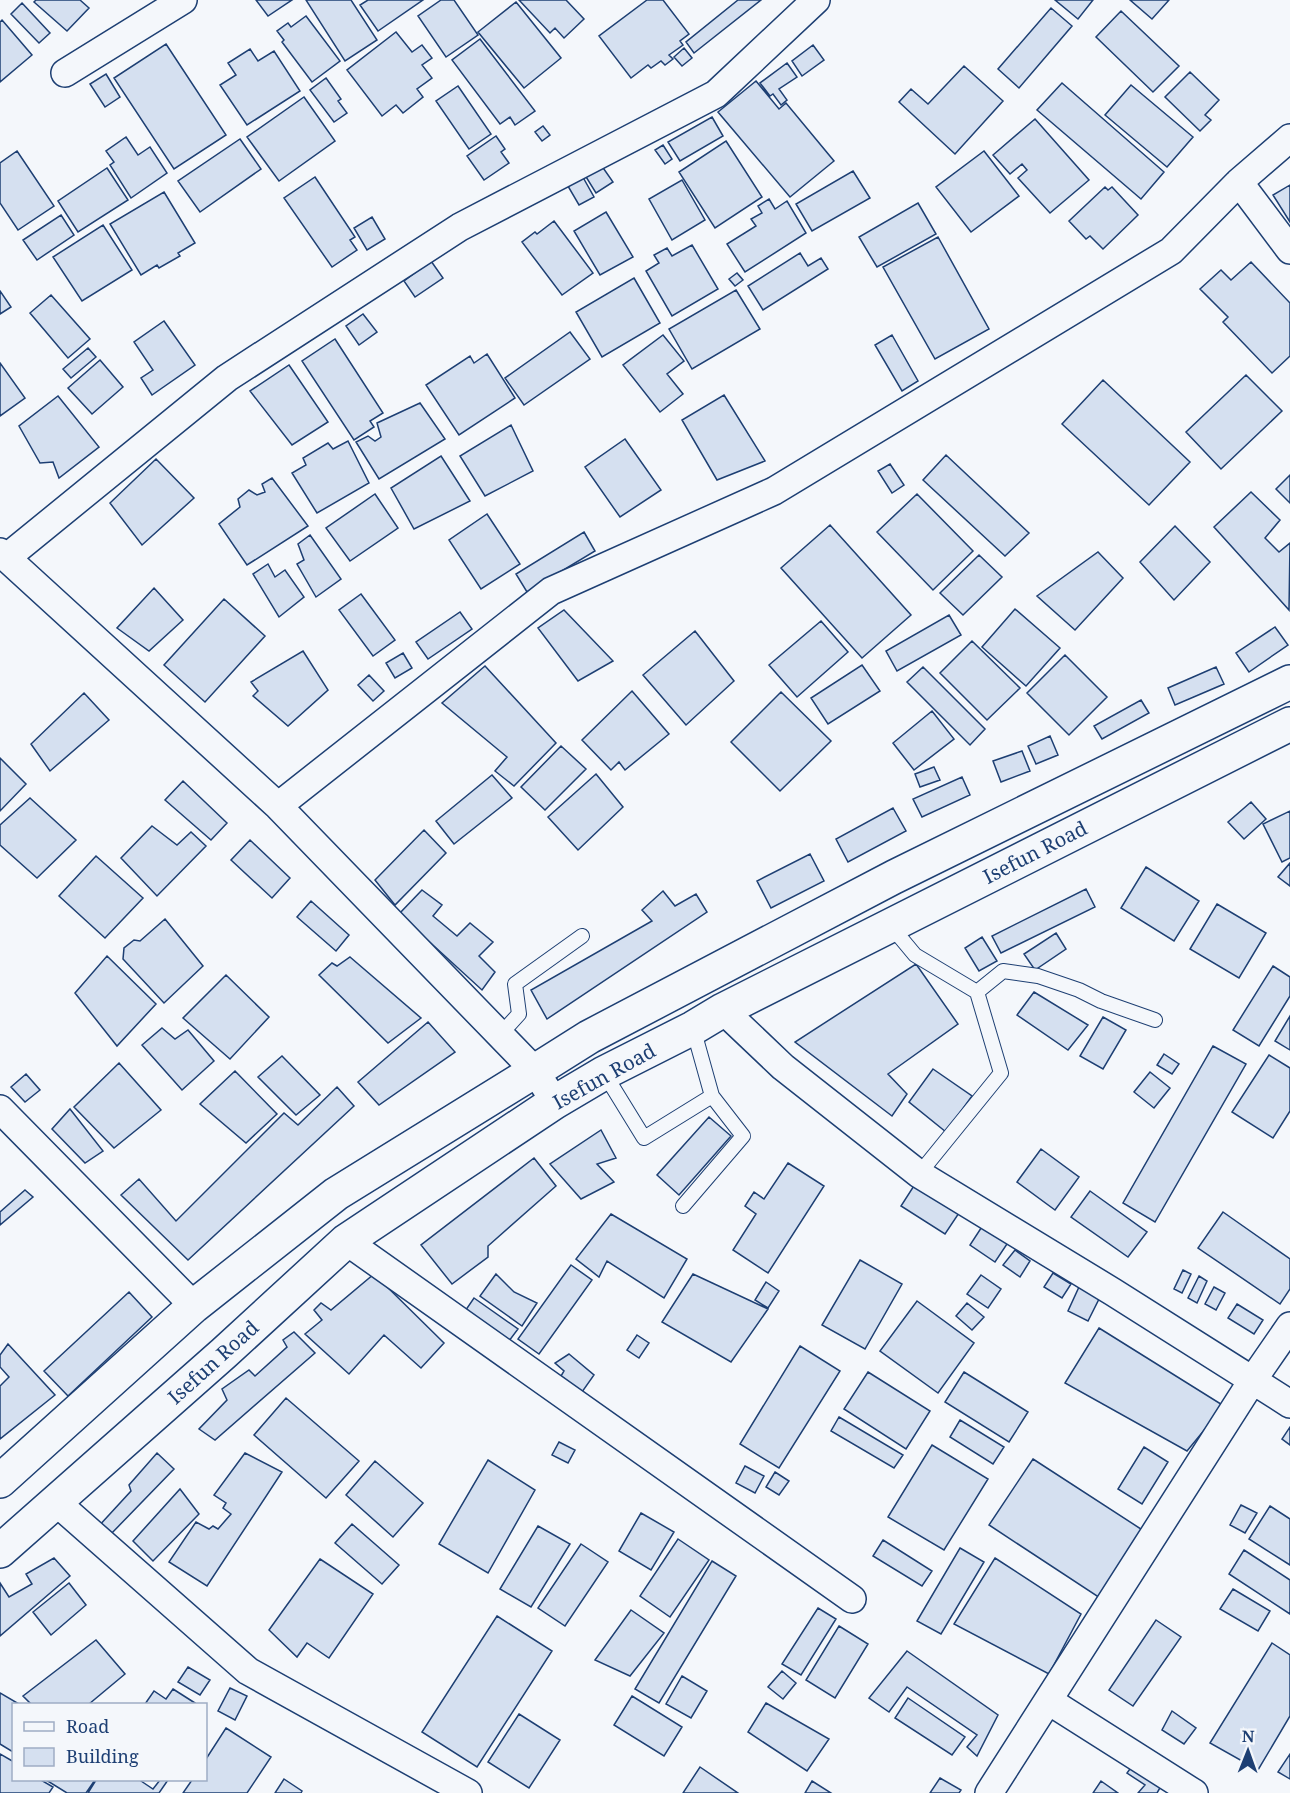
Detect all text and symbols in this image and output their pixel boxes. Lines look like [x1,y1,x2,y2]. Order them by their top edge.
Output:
street label: Isefun Road [978,814,1092,890]
street label: Isefun Road [548,1037,660,1115]
street label: Isefun Road [162,1314,264,1410]
legend [12,1703,207,1781]
text: Road [66,1714,109,1738]
north arrow [1218,1721,1278,1781]
text: N [1242,1725,1255,1747]
text: Building [66,1744,139,1768]

